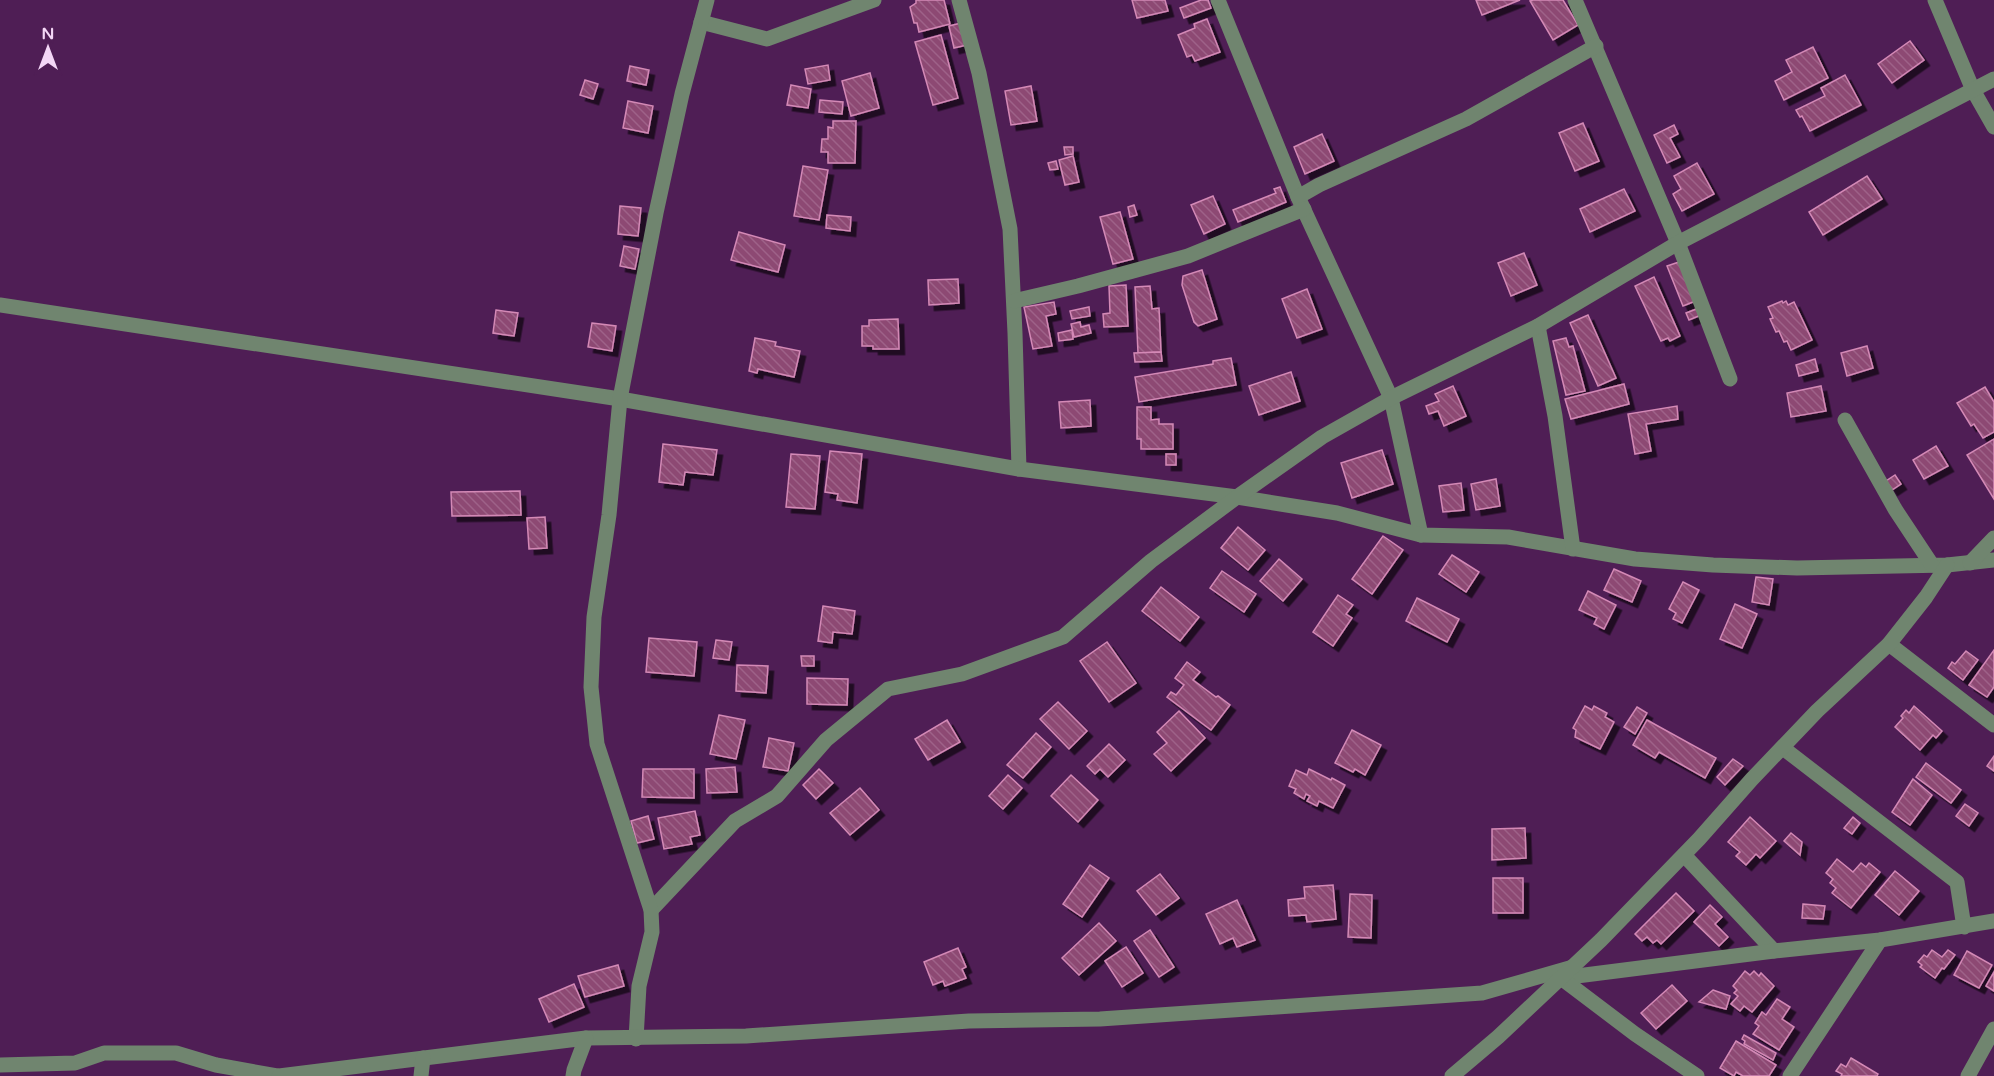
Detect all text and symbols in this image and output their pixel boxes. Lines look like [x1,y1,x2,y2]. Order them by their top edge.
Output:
north arrow [18,18,78,78]
text: N [42,24,54,44]

